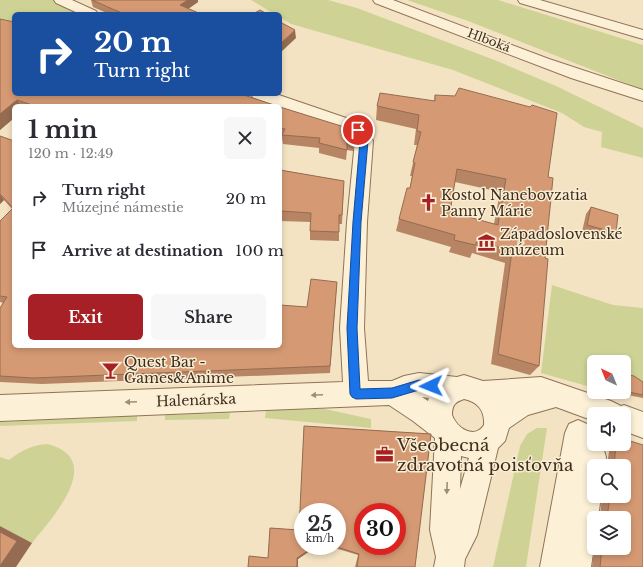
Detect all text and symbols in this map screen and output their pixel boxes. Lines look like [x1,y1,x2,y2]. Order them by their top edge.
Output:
text: 20 m [94,25,172,60]
street label: Hlboká [465,25,513,55]
icon: right [28,28,80,80]
text: Turn right [94,60,190,82]
pin [341,113,375,147]
text: 1 min [28,115,98,144]
button: close [224,117,266,159]
icon: arrive [347,119,369,141]
text: 120 m · 12:49 [28,145,113,162]
text: Turn right [62,180,145,199]
place label: Kostol Nanebovzatia Panny Márie [441,186,588,220]
icon: right [28,187,50,209]
text: 20 m [226,189,266,208]
church icon: Kostol Nanebovzatia Panny Márie [418,193,438,213]
text: Múzejné námestie [62,199,184,216]
place label: Západoslovenské múzeum [500,225,623,259]
museum icon: Západoslovenské múzeum [477,232,497,252]
icon: arrive [28,239,50,261]
text: Arrive at destination [62,241,223,260]
text: 100 m [235,241,284,260]
button: Exit [28,294,143,340]
button: Share [151,294,266,340]
place label: Quest Bar - Games&Anime [124,353,234,387]
north arrow [587,355,631,399]
map controls [587,355,631,555]
bar icon: Quest Bar - Games&Anime [101,360,121,380]
position arrow [410,365,452,407]
street label: Halenárska [156,390,237,410]
one-way arrow [310,392,323,398]
one-way arrow [125,399,137,406]
button: sound [587,407,631,451]
place label: Všeobecná zdravotná poisťovňa [396,435,574,476]
office icon: Všeobecná zdravotná poisťovňa [374,445,394,465]
button: search [587,459,631,503]
one-way arrow [443,482,450,494]
speed limit sign: 30 [354,503,406,555]
button: layers [587,511,631,555]
text: 25 [308,512,332,536]
text: km/h [306,532,334,545]

